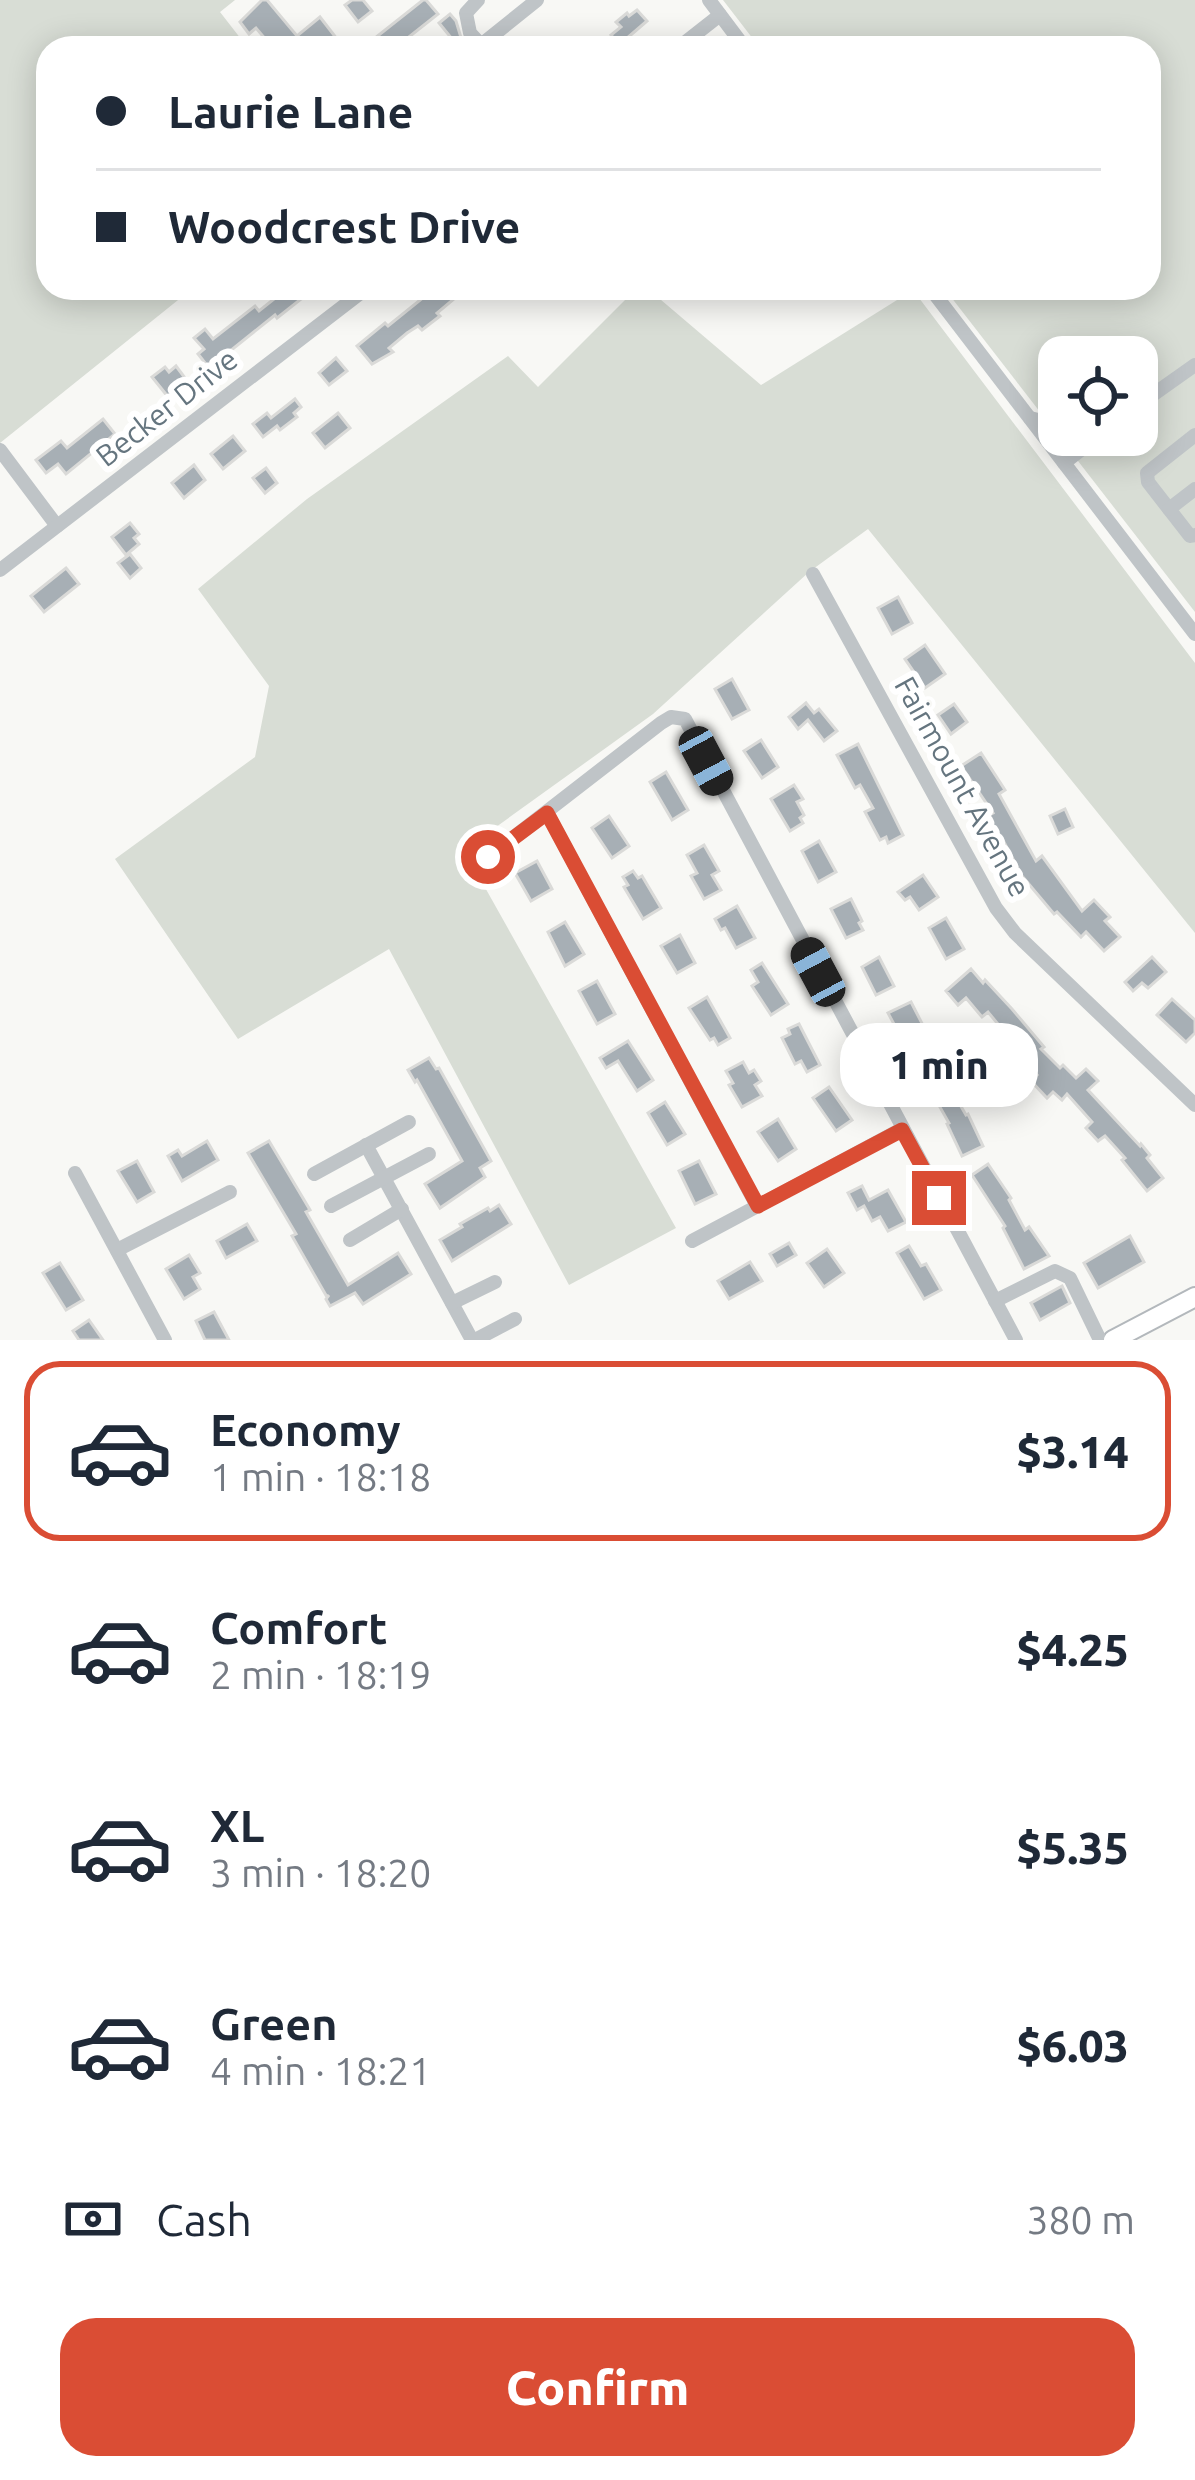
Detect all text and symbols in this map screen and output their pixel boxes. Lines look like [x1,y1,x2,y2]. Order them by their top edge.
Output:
text: Laurie Lane [168,86,413,137]
text: Woodcrest Drive [168,201,520,252]
map controls [1038,336,1158,456]
button: locate [1038,336,1158,456]
street label: Becker Drive [89,342,244,473]
street label: Fairmount Avenue [888,671,1037,902]
car [673,721,739,801]
route start [461,830,515,884]
car [785,932,851,1012]
callout: 1 min [840,1024,1038,1108]
text: 1 min [889,1043,989,1086]
route end [912,1171,966,1225]
icon: car [66,1397,174,1505]
text: Economy [210,1404,401,1455]
text: $3.14 [1016,1426,1129,1477]
text: 1 min · 18:18 [210,1455,431,1498]
icon: car [66,1595,174,1703]
text: Comfort [210,1602,387,1653]
text: $4.25 [1016,1624,1129,1675]
text: 2 min · 18:19 [210,1653,431,1696]
icon: car [66,1793,174,1901]
text: XL [210,1800,264,1851]
text: $5.35 [1016,1822,1129,1873]
text: 3 min · 18:20 [210,1851,431,1894]
icon: car [66,1991,174,2099]
text: Green [210,1998,337,2049]
text: $6.03 [1016,2020,1129,2071]
text: 4 min · 18:21 [210,2049,431,2092]
icon: cash [60,2186,126,2252]
text: Cash [156,2194,252,2245]
text: 380 m [1026,2198,1135,2241]
button: Confirm [60,2318,1135,2456]

